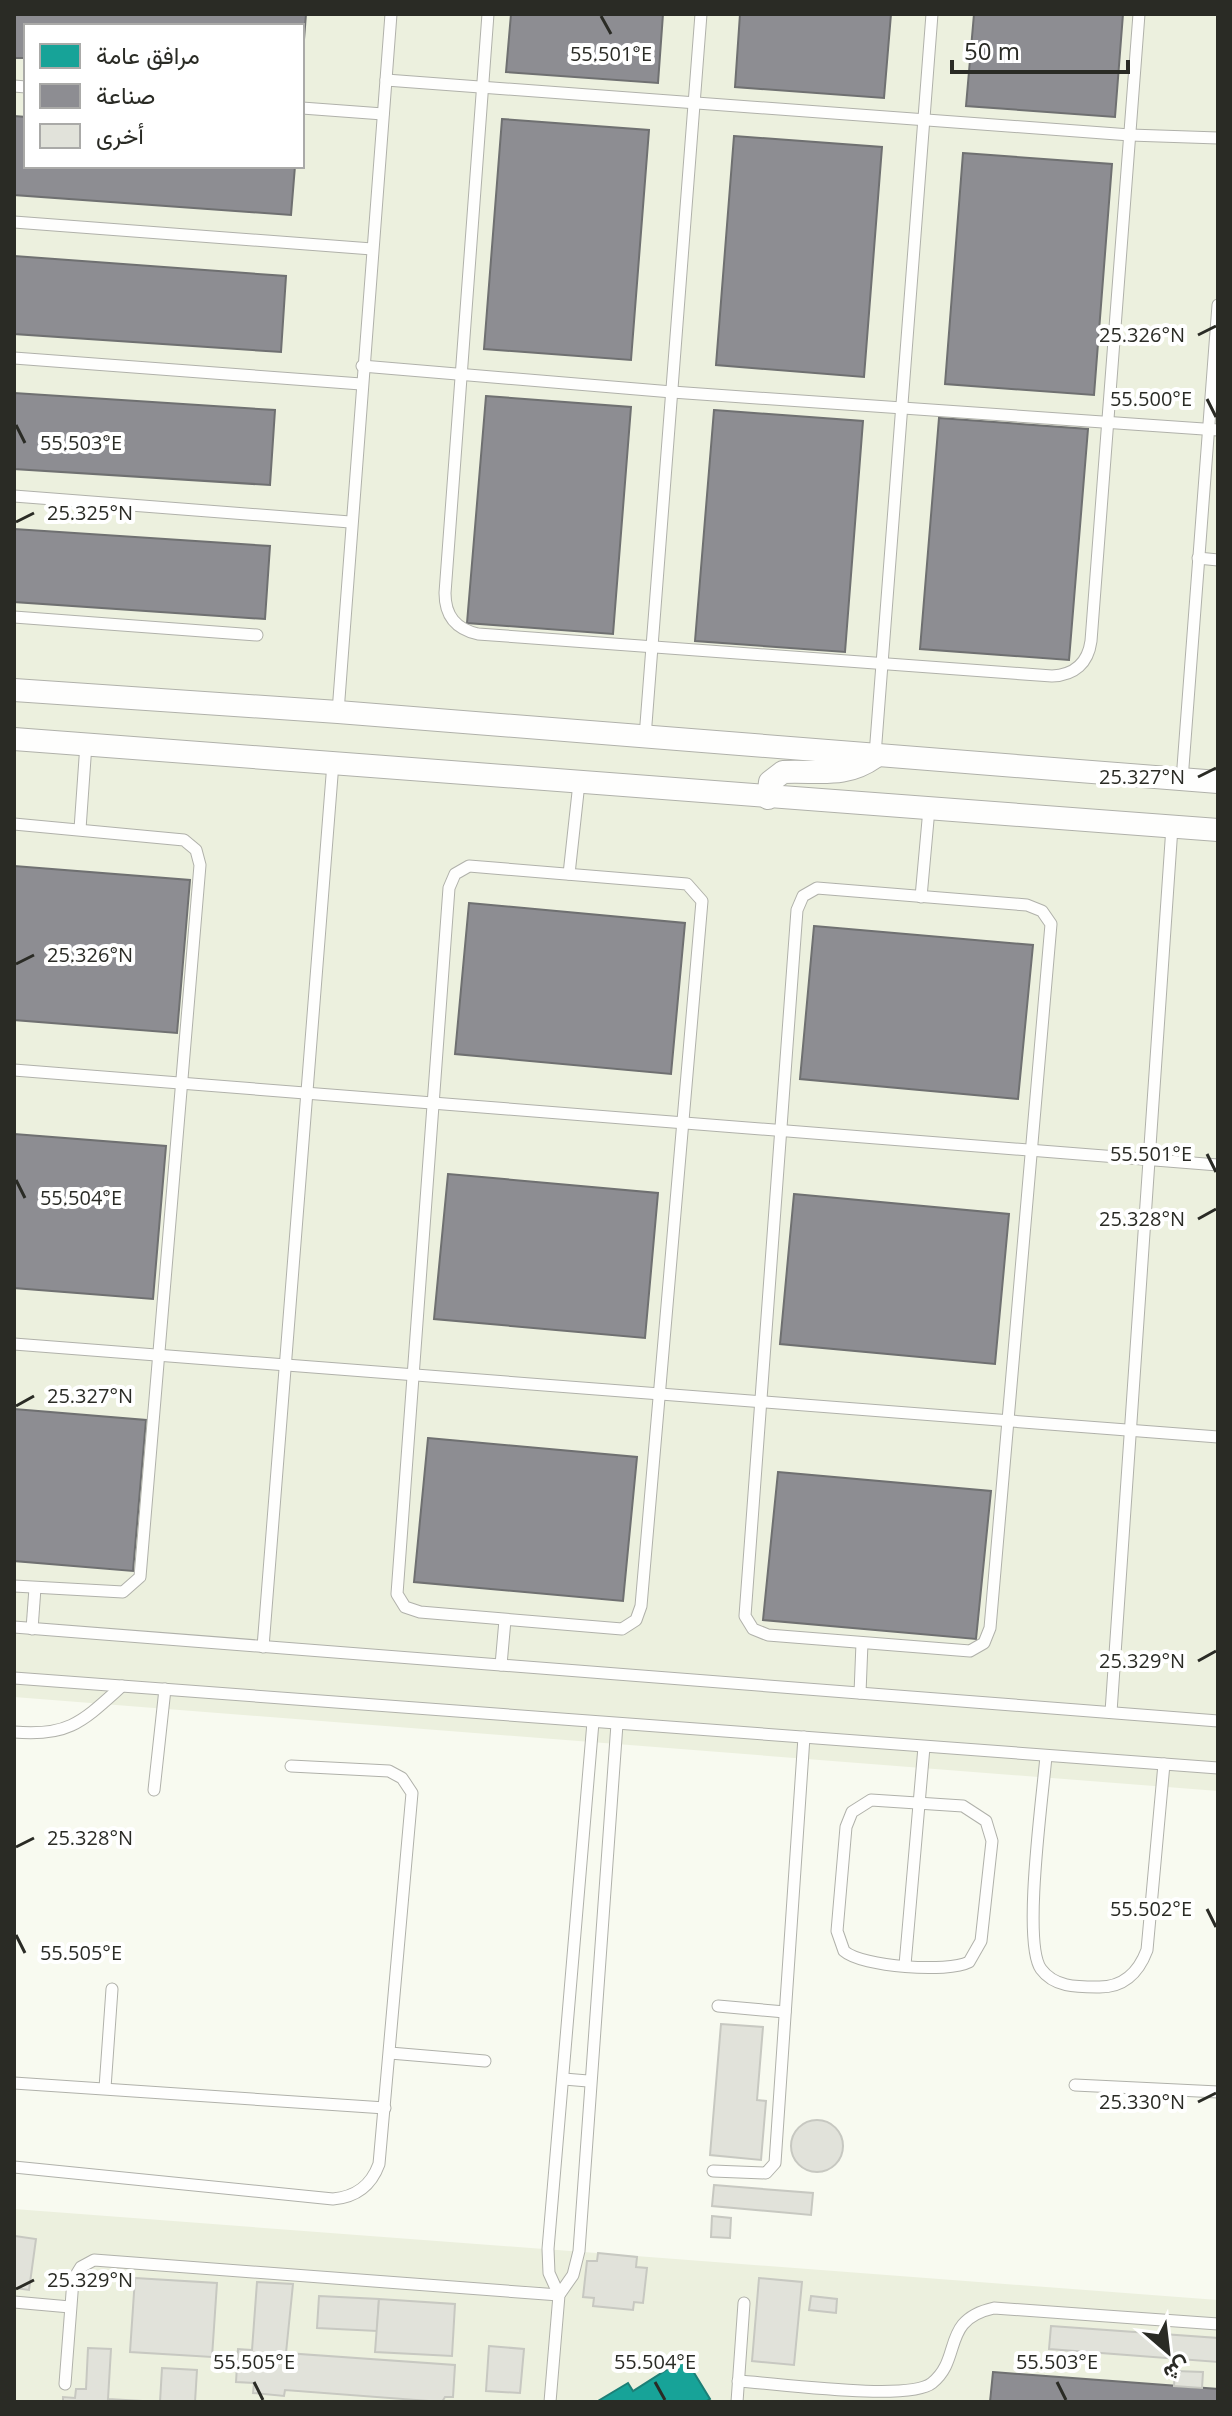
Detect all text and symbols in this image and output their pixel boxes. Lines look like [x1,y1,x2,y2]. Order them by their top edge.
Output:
legend [24,24,304,168]
scale bar [952,24,1128,74]
text: 50 m [964,34,1020,67]
text: مرافق عامة [96,38,200,71]
text: 55.501°E [570,40,652,67]
text: صناعة [96,78,155,111]
text: أخرى [96,118,144,151]
text: 25.326°N [1099,321,1185,348]
text: 55.500°E [1110,385,1192,412]
text: 55.503°E [40,429,122,456]
text: 25.325°N [47,499,133,526]
text: 25.327°N [1099,763,1185,790]
text: 25.326°N [47,941,133,968]
text: 55.501°E [1110,1140,1192,1167]
text: 55.504°E [40,1184,122,1211]
text: 25.328°N [1099,1205,1185,1232]
text: 25.327°N [47,1382,133,1409]
text: 25.329°N [1099,1647,1185,1674]
text: 25.328°N [47,1824,133,1851]
text: 55.502°E [1110,1895,1192,1922]
text: 55.505°E [40,1939,122,1966]
text: 25.330°N [1099,2088,1185,2115]
text: 25.329°N [47,2266,133,2293]
north arrow [1128,2312,1208,2392]
text: 55.505°E [213,2348,295,2375]
text: 55.504°E [614,2348,696,2375]
text: 55.503°E [1016,2348,1098,2375]
text: ش [1159,2351,1197,2390]

